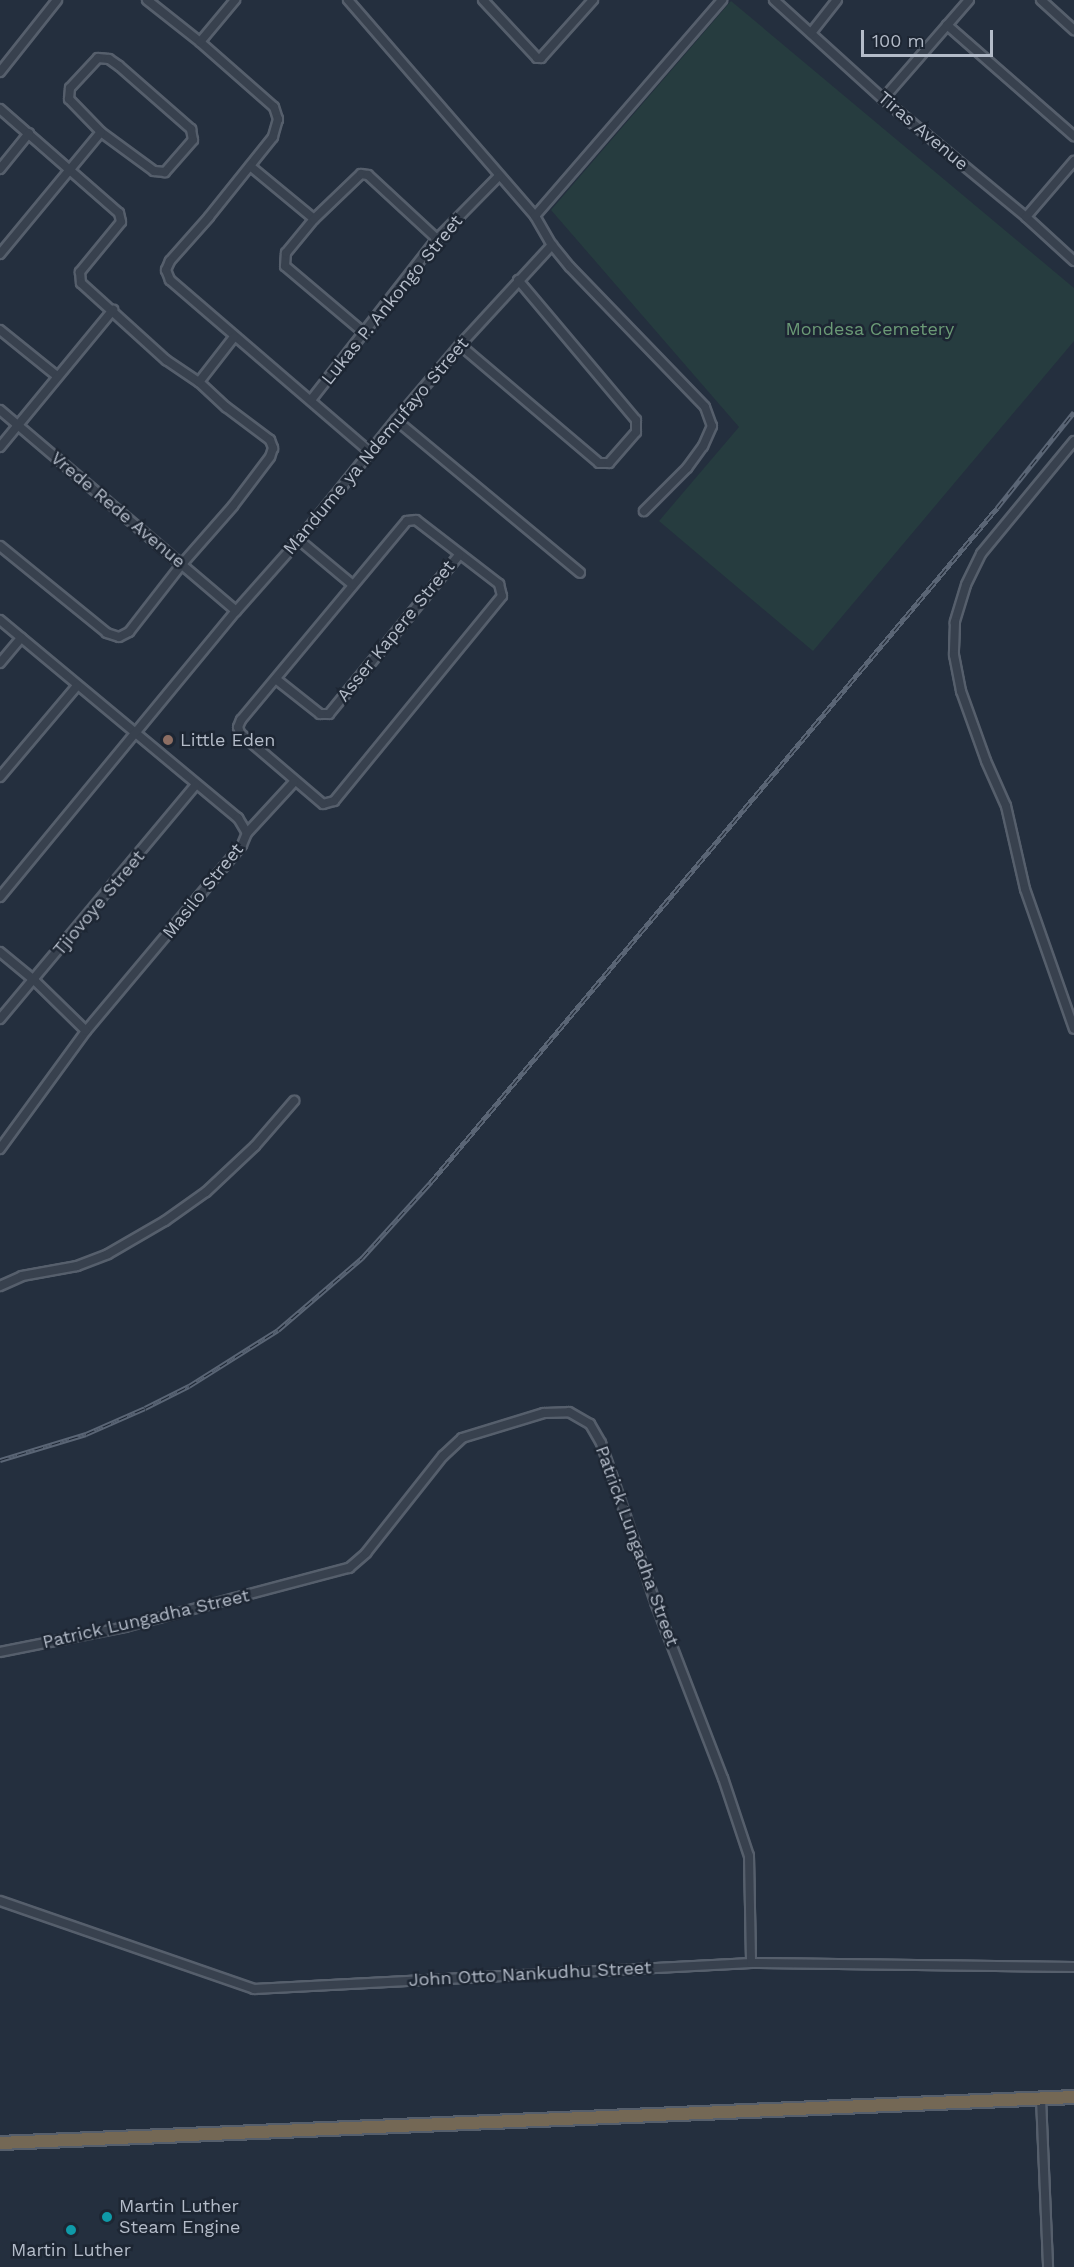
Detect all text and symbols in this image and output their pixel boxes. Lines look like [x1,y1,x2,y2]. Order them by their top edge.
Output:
scale bar [864,18,996,56]
text: 100 m [872,30,925,51]
street label: Tiras Avenue [873,87,973,175]
street label: Lukas P. Ankongo Street [317,211,467,389]
park label: Mondesa Cemetery [785,318,955,340]
street label: Mandume ya Ndemufayo Street [278,333,474,559]
street label: Vrede Rede Avenue [46,447,190,573]
street label: Asser Kapere Street [332,556,460,706]
place label: Little Eden [180,729,275,751]
marker: Little Eden [161,733,175,747]
street label: Masilo Street [158,839,248,943]
street label: Tjiovoye Street [49,846,149,960]
street label: Patrick Lungadha Street [591,1443,683,1649]
street label: Patrick Lungadha Street [40,1585,252,1653]
street label: John Otto Nankudhu Street [408,1957,652,1991]
place label: Martin Luther Steam Engine [119,2196,240,2238]
marker: Martin Luther Steam Engine [100,2210,114,2224]
marker: Martin Luther [64,2223,78,2237]
place label: Martin Luther [11,2239,131,2261]

